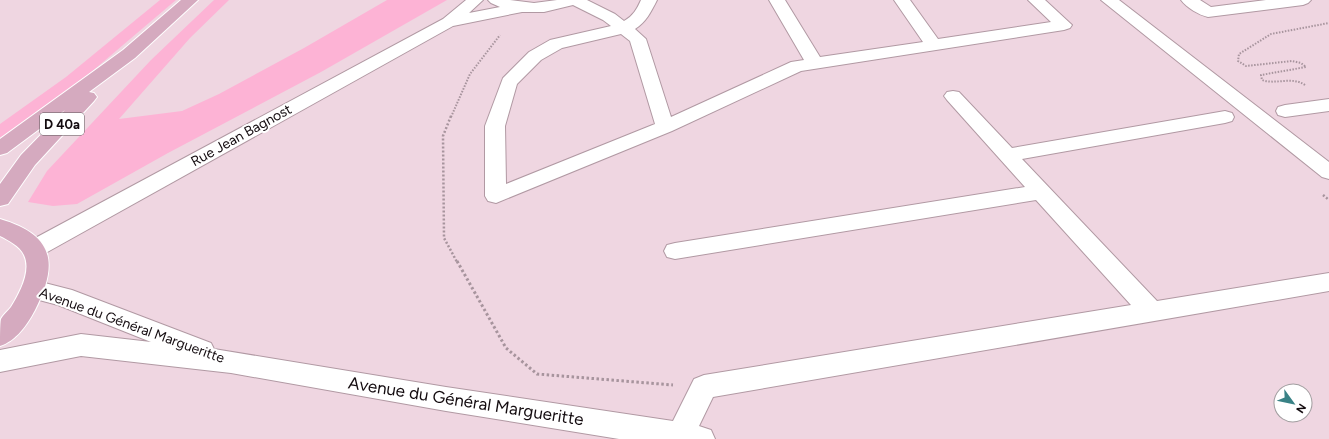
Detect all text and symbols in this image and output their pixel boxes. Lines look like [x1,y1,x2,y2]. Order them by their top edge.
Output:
street label: Rue Jean Bagnost [188,101,295,170]
road number: D 40a [40,113,84,135]
street label: Avenue du Général Margueritte [37,284,227,367]
street label: Avenue du Général Margueritte [347,373,585,429]
north arrow [1273,383,1313,423]
text: N [1293,401,1309,415]

